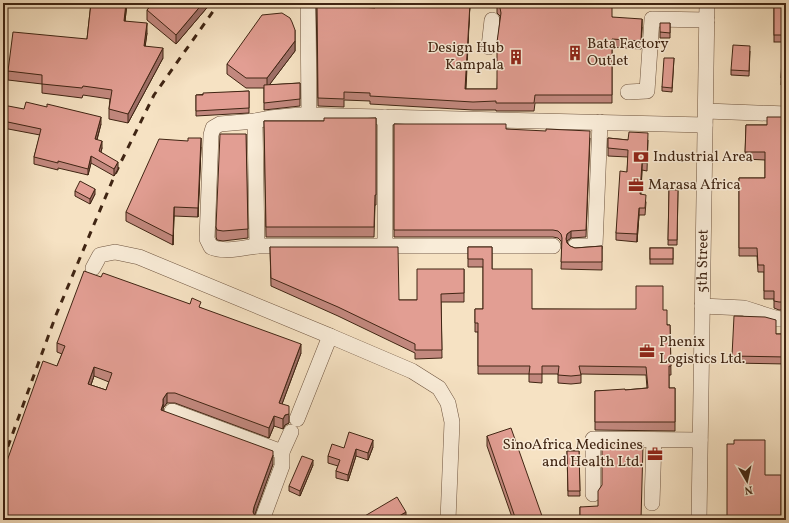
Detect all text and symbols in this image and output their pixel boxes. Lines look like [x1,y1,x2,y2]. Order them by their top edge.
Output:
place label: Bata Factory Outlet [587,34,669,72]
place label: Design Hub Kampala [427,38,504,76]
building icon: Bata Factory Outlet [566,44,584,62]
building icon: Design Hub Kampala [507,48,525,66]
place label: Industrial Area [653,147,753,168]
bank icon: Industrial Area [632,148,650,166]
place label: Marasa Africa [648,175,741,196]
office icon: Marasa Africa [627,176,645,194]
street label: 5th Street [692,229,714,293]
place label: Phenix Logistics Ltd. [659,332,745,370]
office icon: Phenix Logistics Ltd. [638,342,656,360]
place label: SinoAfrica Medicines and Health Ltd. [502,435,643,473]
office icon: SinoAfrica Medicines and Health Ltd. [646,445,664,463]
north arrow [727,461,767,501]
text: N [743,481,753,497]

